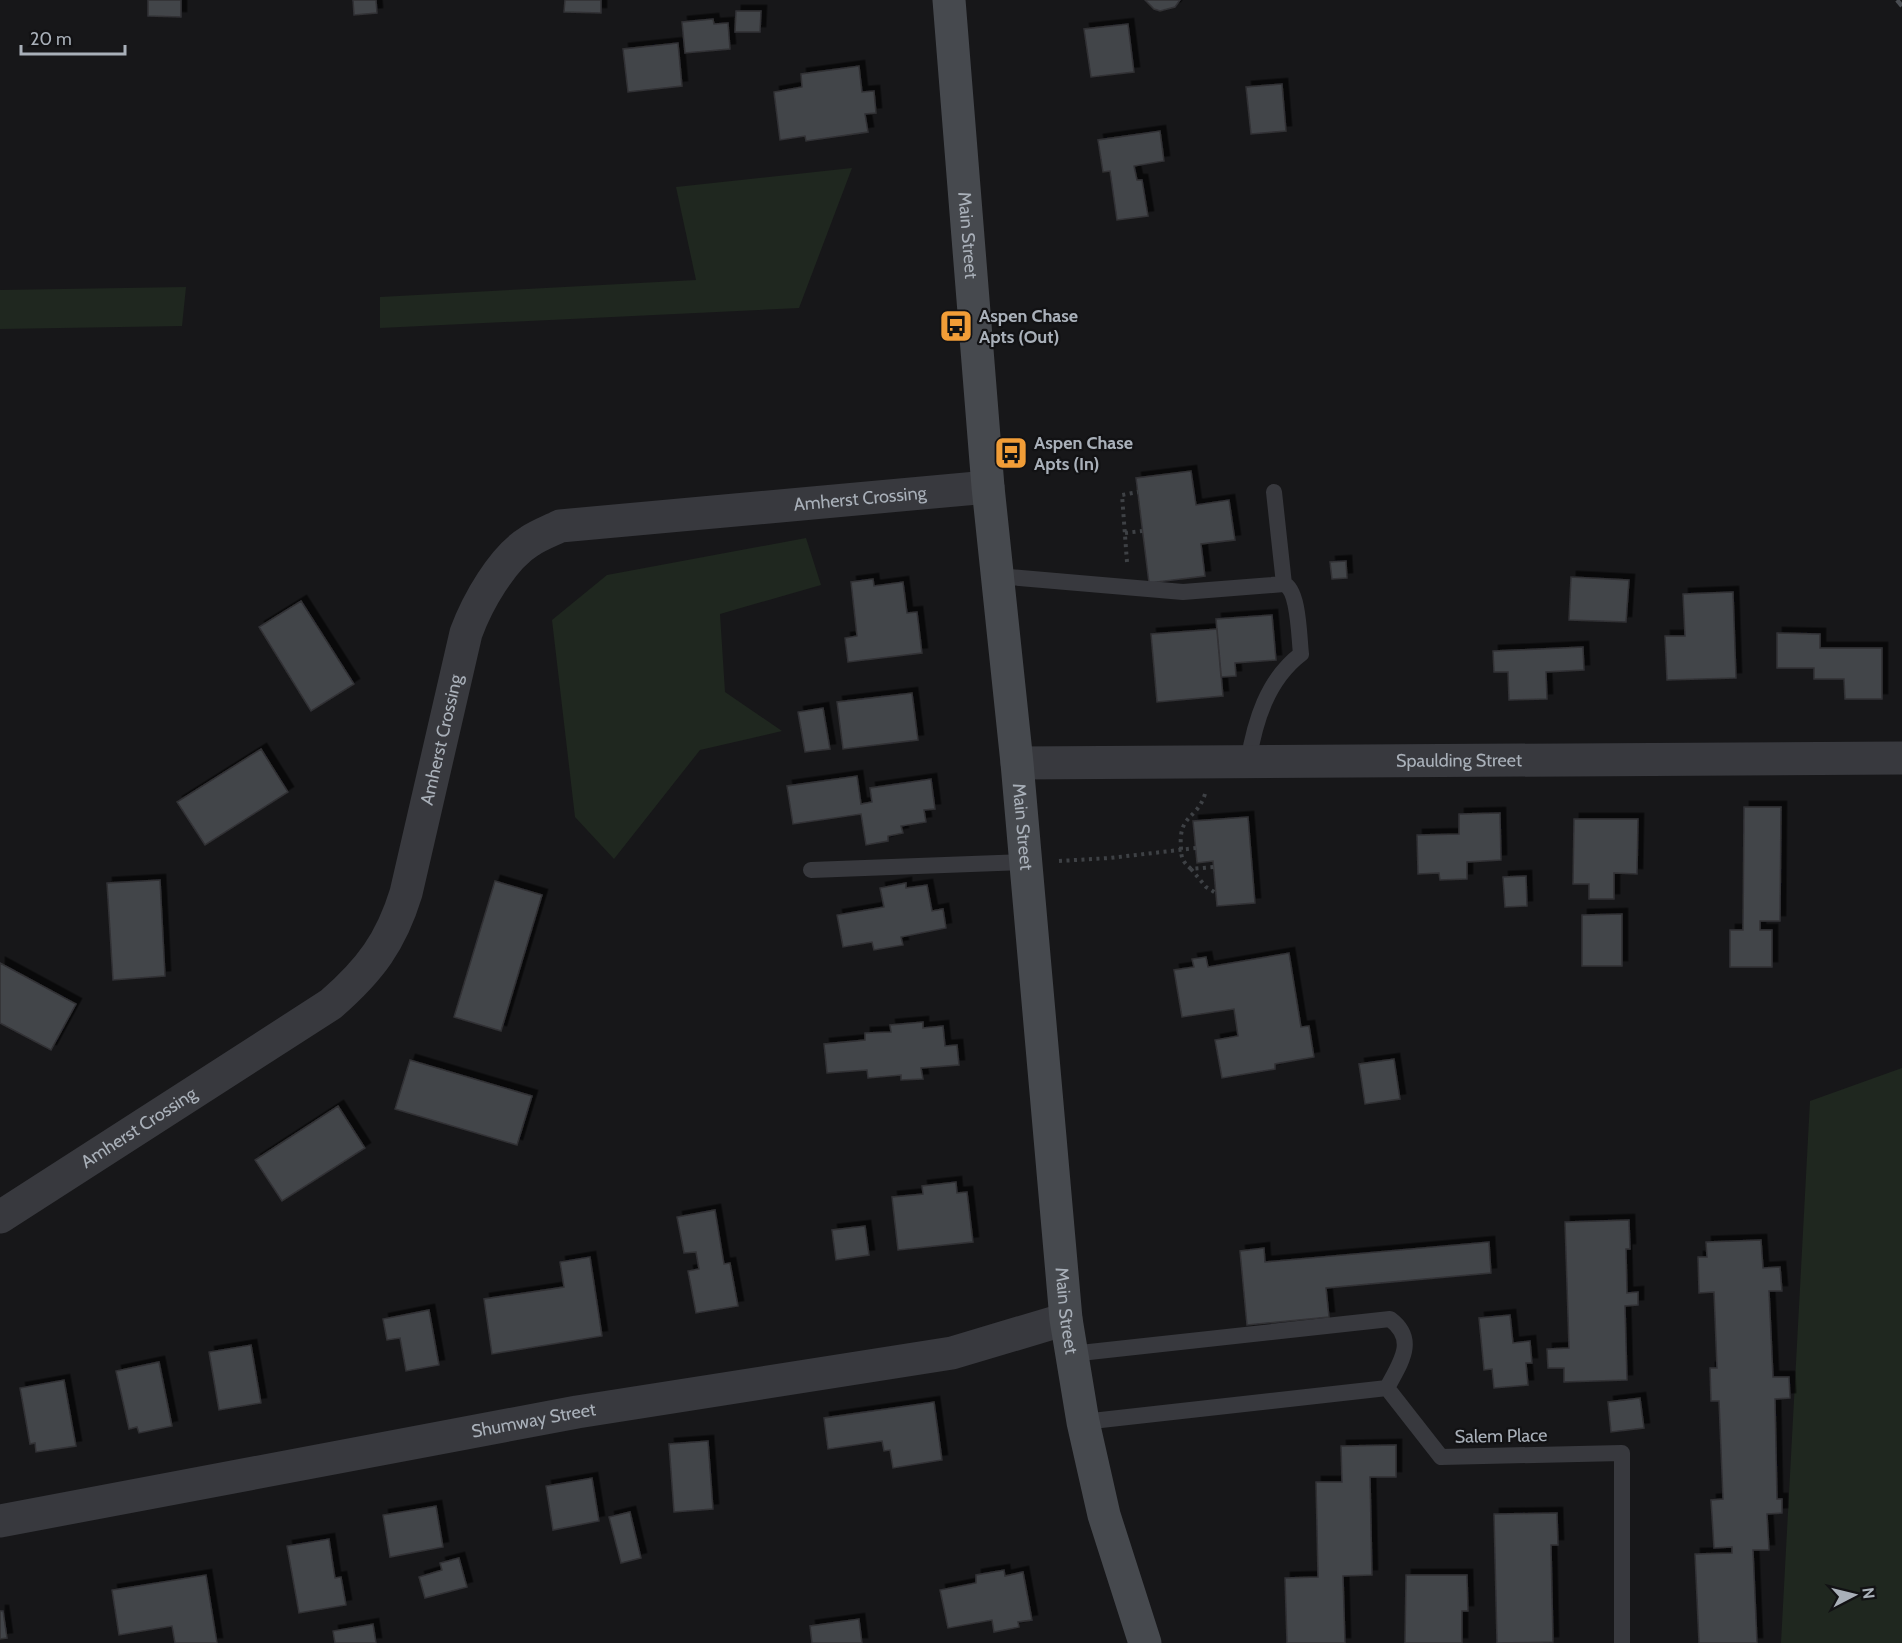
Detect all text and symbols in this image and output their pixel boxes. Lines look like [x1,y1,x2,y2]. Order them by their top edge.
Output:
scale bar [21,18,124,56]
text: 20 m [30,28,72,50]
street label: Main Street [953,191,982,280]
place label: Aspen Chase Apts (Out) [979,305,1078,348]
bus stop icon: Aspen Chase Apts (Out) [938,308,974,344]
place label: Aspen Chase Apts (In) [1034,432,1133,475]
bus stop icon: Aspen Chase Apts (In) [993,435,1029,471]
street label: Amherst Crossing [793,482,928,516]
street label: Amherst Crossing [416,671,467,807]
street label: Spaulding Street [1396,749,1522,772]
street label: Main Street [1008,782,1037,871]
street label: Amherst Crossing [77,1082,202,1173]
street label: Main Street [1050,1266,1083,1356]
street label: Shumway Street [470,1398,597,1443]
street label: Salem Place [1454,1424,1548,1448]
north arrow [1824,1565,1884,1625]
text: N [1858,1586,1879,1600]

